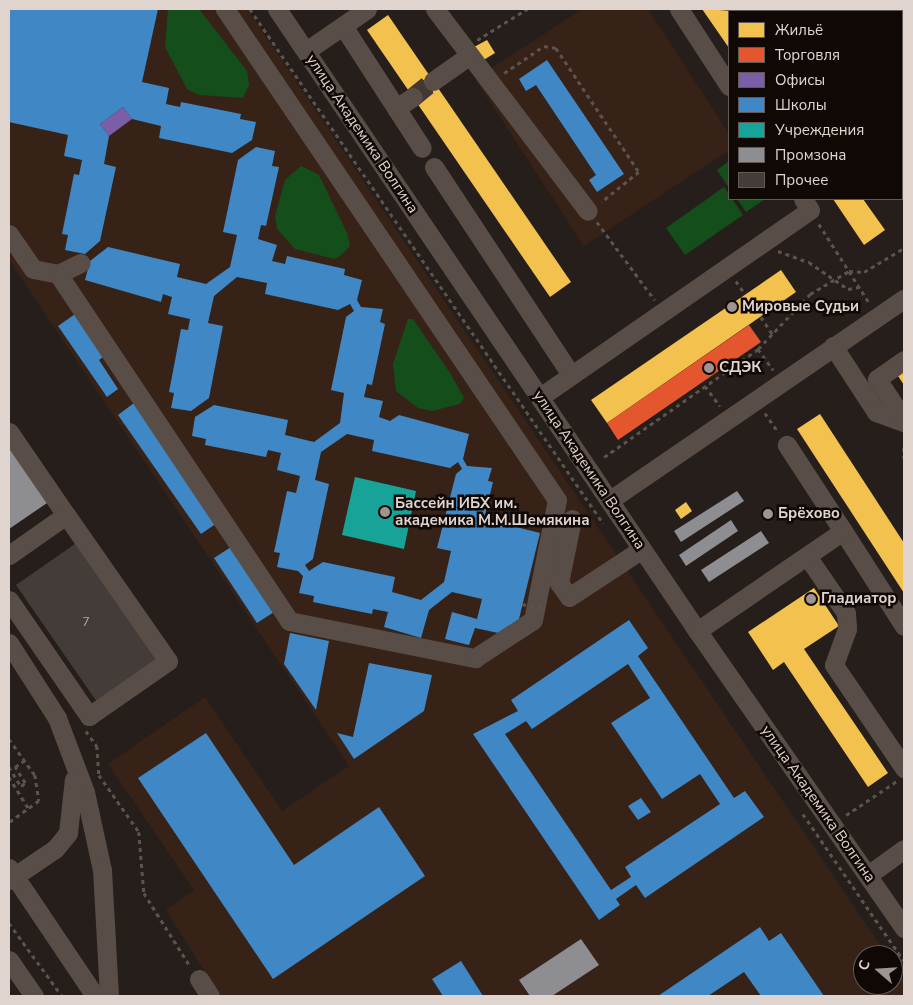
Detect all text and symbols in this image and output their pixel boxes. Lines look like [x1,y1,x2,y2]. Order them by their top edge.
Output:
legend [728,10,903,200]
text: Жильё [775,20,823,40]
text: Торговля [775,45,840,65]
street label: улица Академика Волгина [302,51,422,217]
text: Офисы [775,70,825,90]
text: Школы [775,95,827,115]
text: Учреждения [775,120,864,140]
text: Промзона [775,145,846,165]
text: Прочее [775,170,828,190]
place label: Мировые Судьи [742,298,859,316]
marker: Мировые Судьи [726,301,738,313]
place label: СДЭК [719,359,761,377]
marker: СДЭК [703,362,715,374]
street label: улица Академика Волгина [529,387,649,553]
place label: Бассейн ИБХ им. академика М.М.Шемякина [395,494,590,529]
place label: Брёхово [778,505,840,523]
marker: Бассейн ИБХ им. академика М.М.Шемякина [379,506,391,518]
marker: Брёхово [762,508,774,520]
place label: Гладиатор [821,590,897,608]
marker: Гладиатор [805,593,817,605]
house number: 7 [82,616,90,630]
street label: улица Академика Волгина [757,722,879,886]
north arrow [853,945,903,995]
text: С [854,958,875,973]

